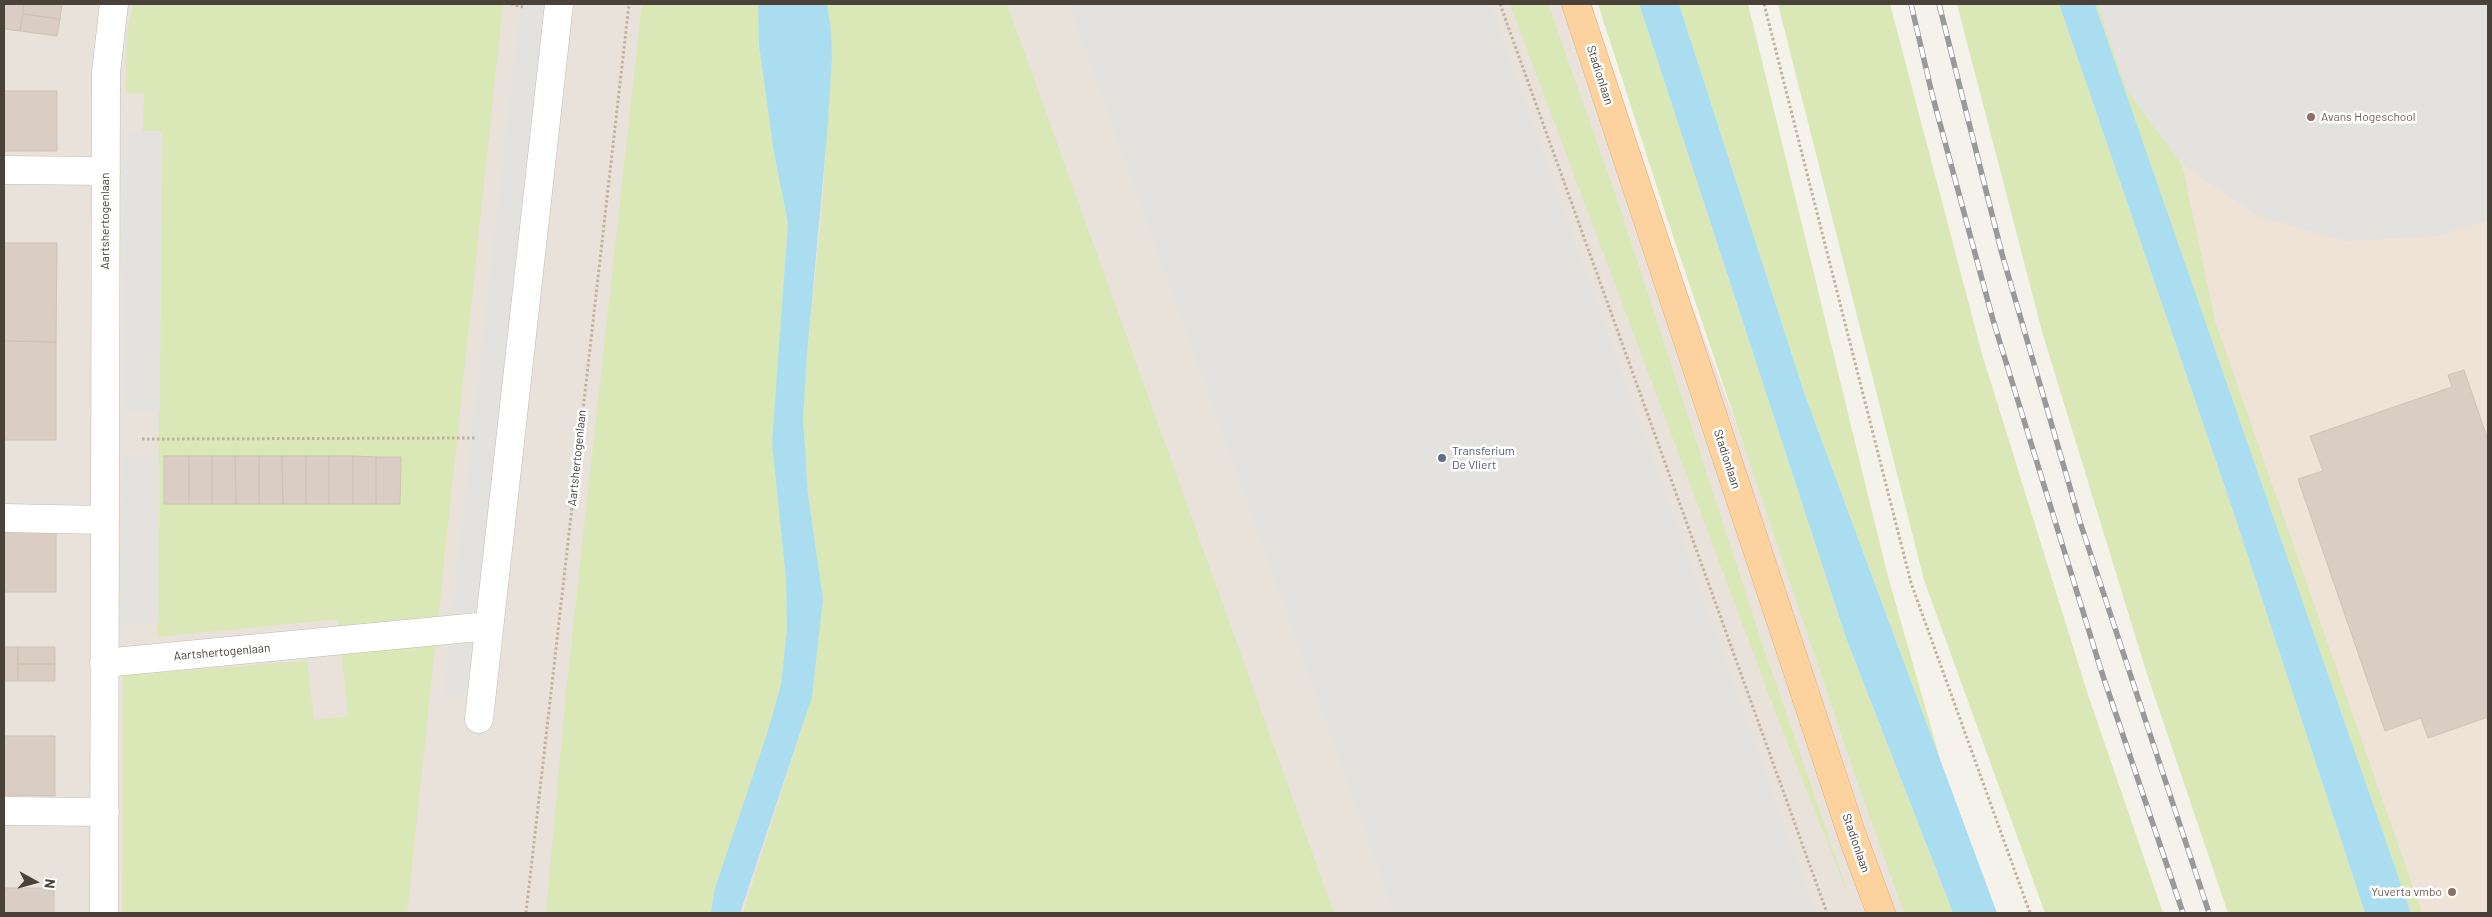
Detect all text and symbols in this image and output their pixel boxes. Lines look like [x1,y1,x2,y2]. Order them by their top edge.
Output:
street label: Stadionlaan [1584,43,1616,107]
place label: Avans Hogeschool [2321,110,2416,124]
marker: Avans Hogeschool [2305,111,2317,123]
street label: Aartshertogenlaan [98,173,112,269]
street label: Aartshertogenlaan [565,409,589,507]
street label: Stadionlaan [1711,427,1743,491]
place label: Transferium De Vliert [1452,444,1515,472]
marker: Transferium De Vliert [1436,452,1448,464]
street label: Aartshertogenlaan [173,641,271,663]
street label: Stadionlaan [1839,812,1873,874]
north arrow [10,857,60,907]
text: N [41,878,59,890]
place label: Yuverta vmbo [2371,885,2442,899]
marker: Yuverta vmbo [2446,886,2458,898]

